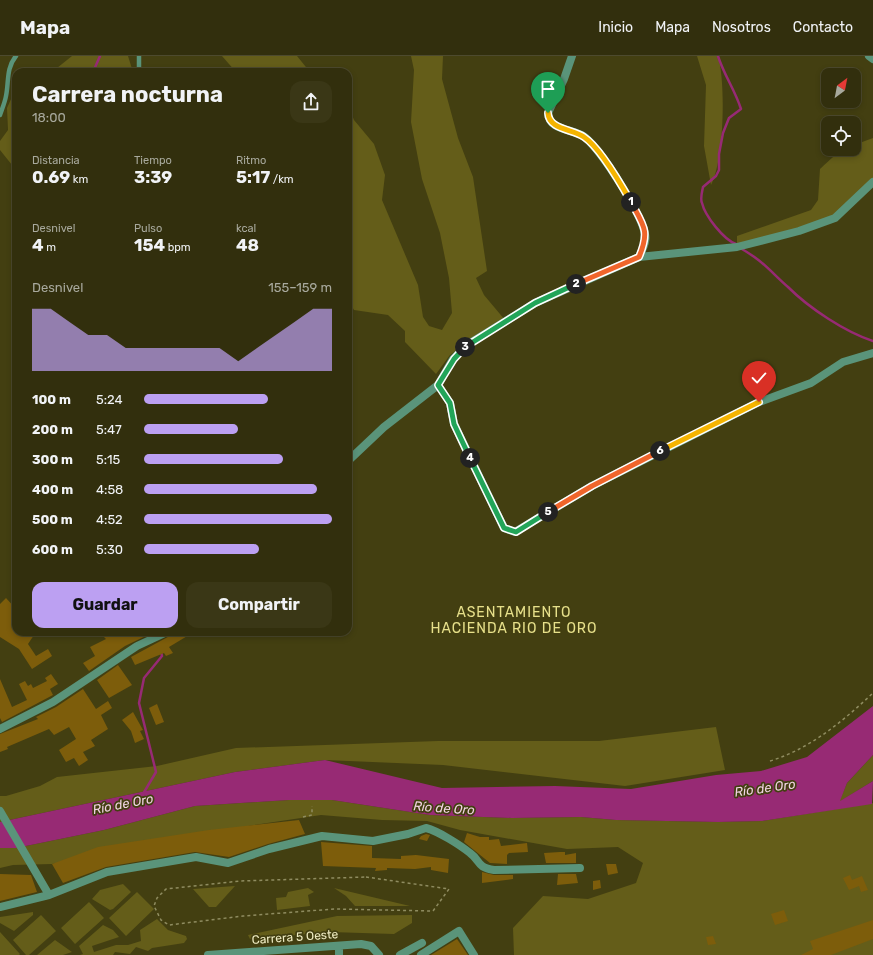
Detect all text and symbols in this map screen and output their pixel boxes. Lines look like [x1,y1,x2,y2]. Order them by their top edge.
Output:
text: Mapa [20,16,70,39]
text: Inicio [598,19,633,36]
text: Mapa [655,19,690,36]
text: Nosotros [712,19,771,36]
text: Contacto [793,19,853,36]
north arrow [821,68,861,108]
map controls [821,68,861,156]
pin [531,72,565,113]
icon: arrive [537,78,559,100]
text: Carrera nocturna [32,81,223,108]
button: share [290,81,332,123]
text: 18:00 [32,110,66,125]
button: locate [821,116,861,156]
text: Distancia [32,154,80,167]
text: Tiempo [134,154,172,167]
text: Ritmo [236,154,266,167]
text: 0.69 [32,167,70,187]
text: 3:39 [134,167,172,187]
text: 5:17 [236,167,270,187]
text: km [70,173,88,186]
text: /km [270,173,294,186]
pin: 1 [621,192,641,212]
text: 1 [628,195,634,208]
text: Desnivel [32,222,75,235]
text: Pulso [134,222,162,235]
text: kcal [236,222,256,235]
text: 4 [32,235,44,255]
text: 154 [134,235,165,255]
text: 48 [236,235,259,255]
text: m [44,241,56,254]
text: bpm [165,241,191,254]
pin: 2 [566,274,586,294]
text: 2 [572,277,580,290]
text: Desnivel [32,280,83,295]
text: 155–159 m [268,280,332,295]
pin: 3 [455,337,475,357]
text: 3 [461,340,469,353]
pin [742,361,776,402]
icon: check [748,367,770,389]
text: 100 m [32,392,71,407]
text: 5:24 [96,392,123,407]
text: 200 m [32,422,73,437]
text: 5:47 [96,422,122,437]
pin: 6 [650,441,670,461]
text: 6 [656,444,664,457]
pin: 4 [460,448,480,468]
text: 4 [466,451,474,464]
text: 300 m [32,452,73,467]
text: 5:15 [96,452,120,467]
text: 400 m [32,482,73,497]
text: 4:58 [96,482,123,497]
pin: 5 [538,502,558,522]
text: 5 [544,505,552,518]
text: 500 m [32,512,73,527]
text: 4:52 [96,512,123,527]
text: 600 m [32,542,73,557]
text: 5:30 [96,542,123,557]
button: Guardar [32,582,178,628]
button: Compartir [186,582,332,628]
district label: ASENTAMIENTO HACIENDA RIO DE ORO [430,604,598,637]
water label: Río de Oro [733,776,797,800]
water label: Río de Oro [91,791,155,817]
water label: Río de Oro [413,798,475,818]
street label: Carrera 5 Oeste [251,927,339,947]

